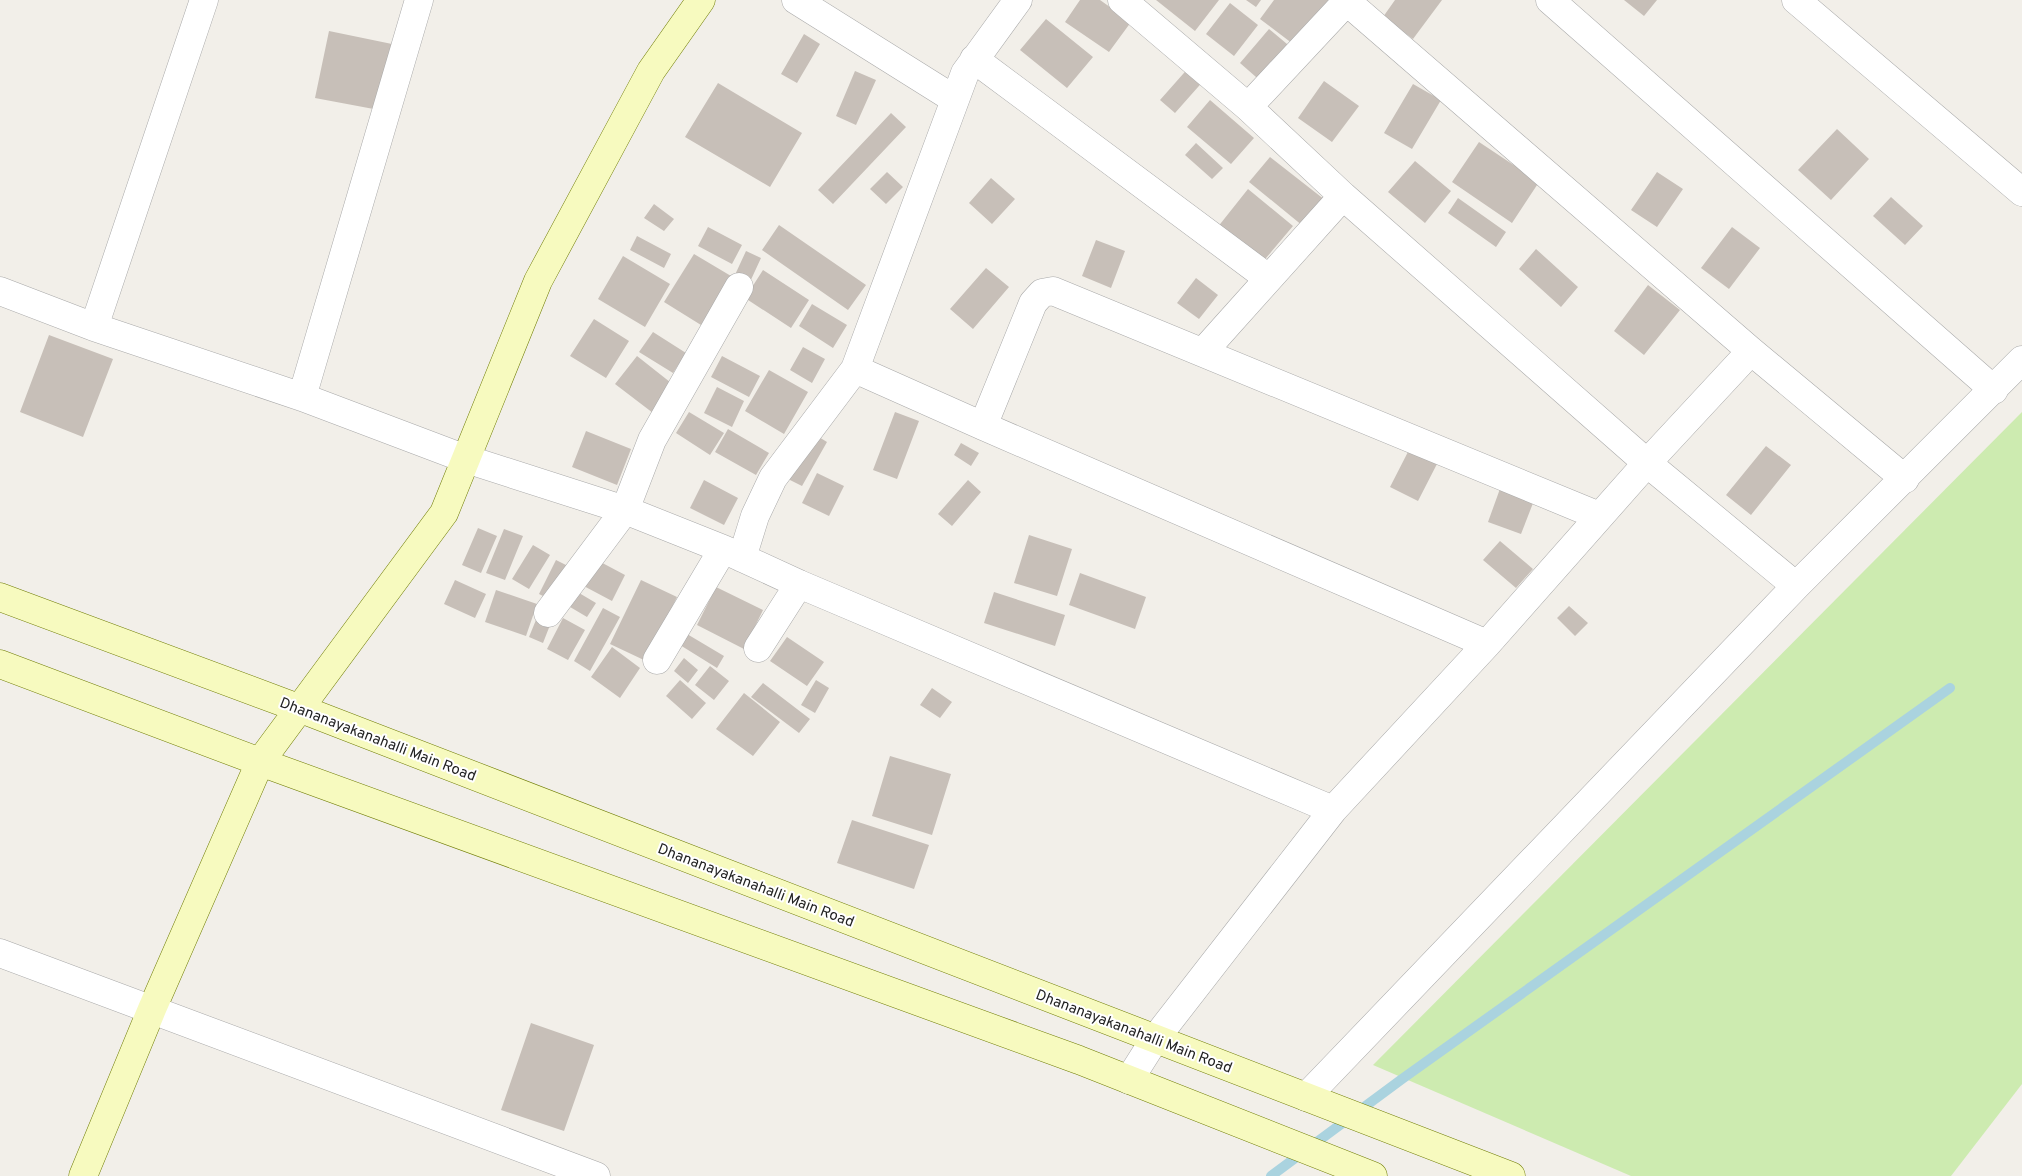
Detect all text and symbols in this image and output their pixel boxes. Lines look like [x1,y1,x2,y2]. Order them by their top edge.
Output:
street label: Dhananayakanahalli Main Road [276,694,478,787]
street label: Dhananayakanahalli Main Road [654,840,856,933]
street label: Dhananayakanahalli Main Road [1032,986,1234,1079]

